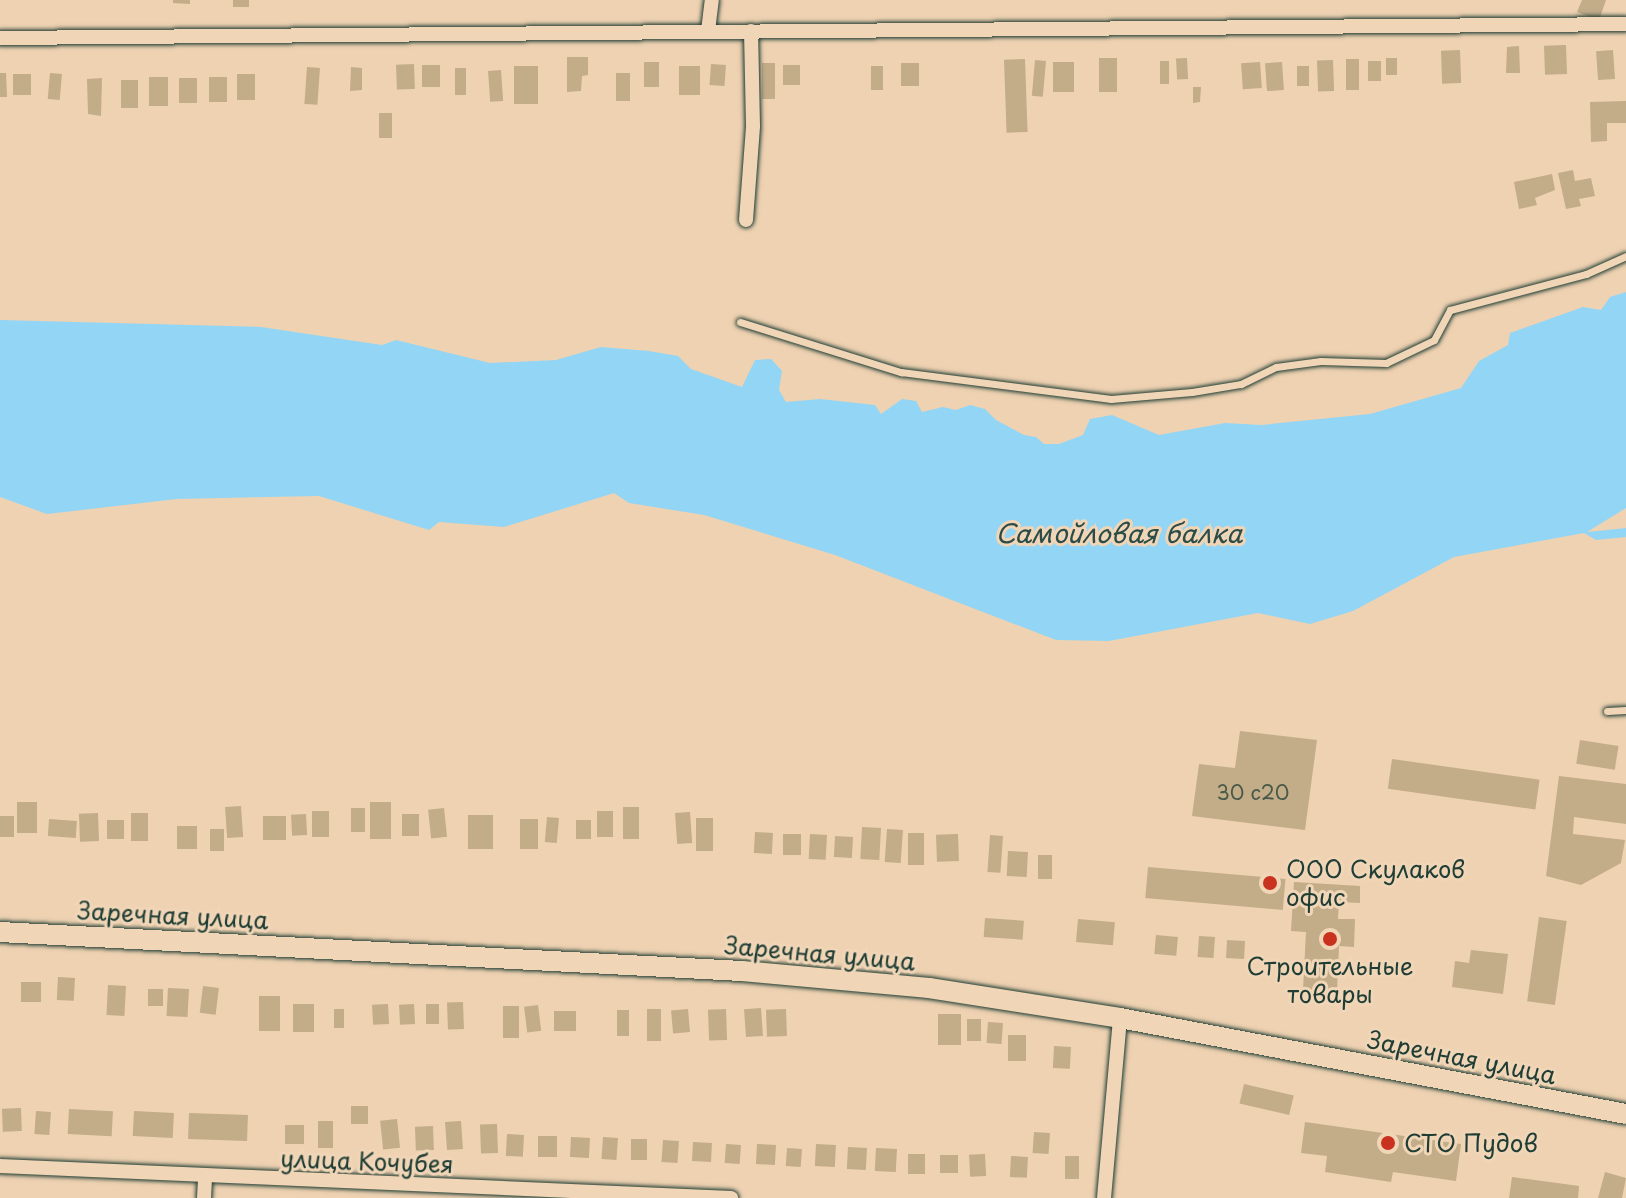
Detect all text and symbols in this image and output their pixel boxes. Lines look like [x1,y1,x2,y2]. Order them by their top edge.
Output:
water label: Самойловая балка [996,517,1242,549]
house number: 30 с20 [1216,780,1290,804]
place label: ООО Скулаков офис [1286,855,1467,911]
marker: ООО Скулаков офис [1261,874,1279,892]
street label: Заречная улица [76,896,270,934]
street label: Заречная улица [723,930,917,976]
marker: Строительные товары [1321,930,1339,948]
place label: Строительные товары [1247,952,1413,1008]
street label: Заречная улица [1365,1024,1559,1090]
place label: СТО Пудов [1404,1129,1538,1157]
marker: СТО Пудов [1379,1134,1397,1152]
street label: улица Кочубея [279,1144,455,1178]

